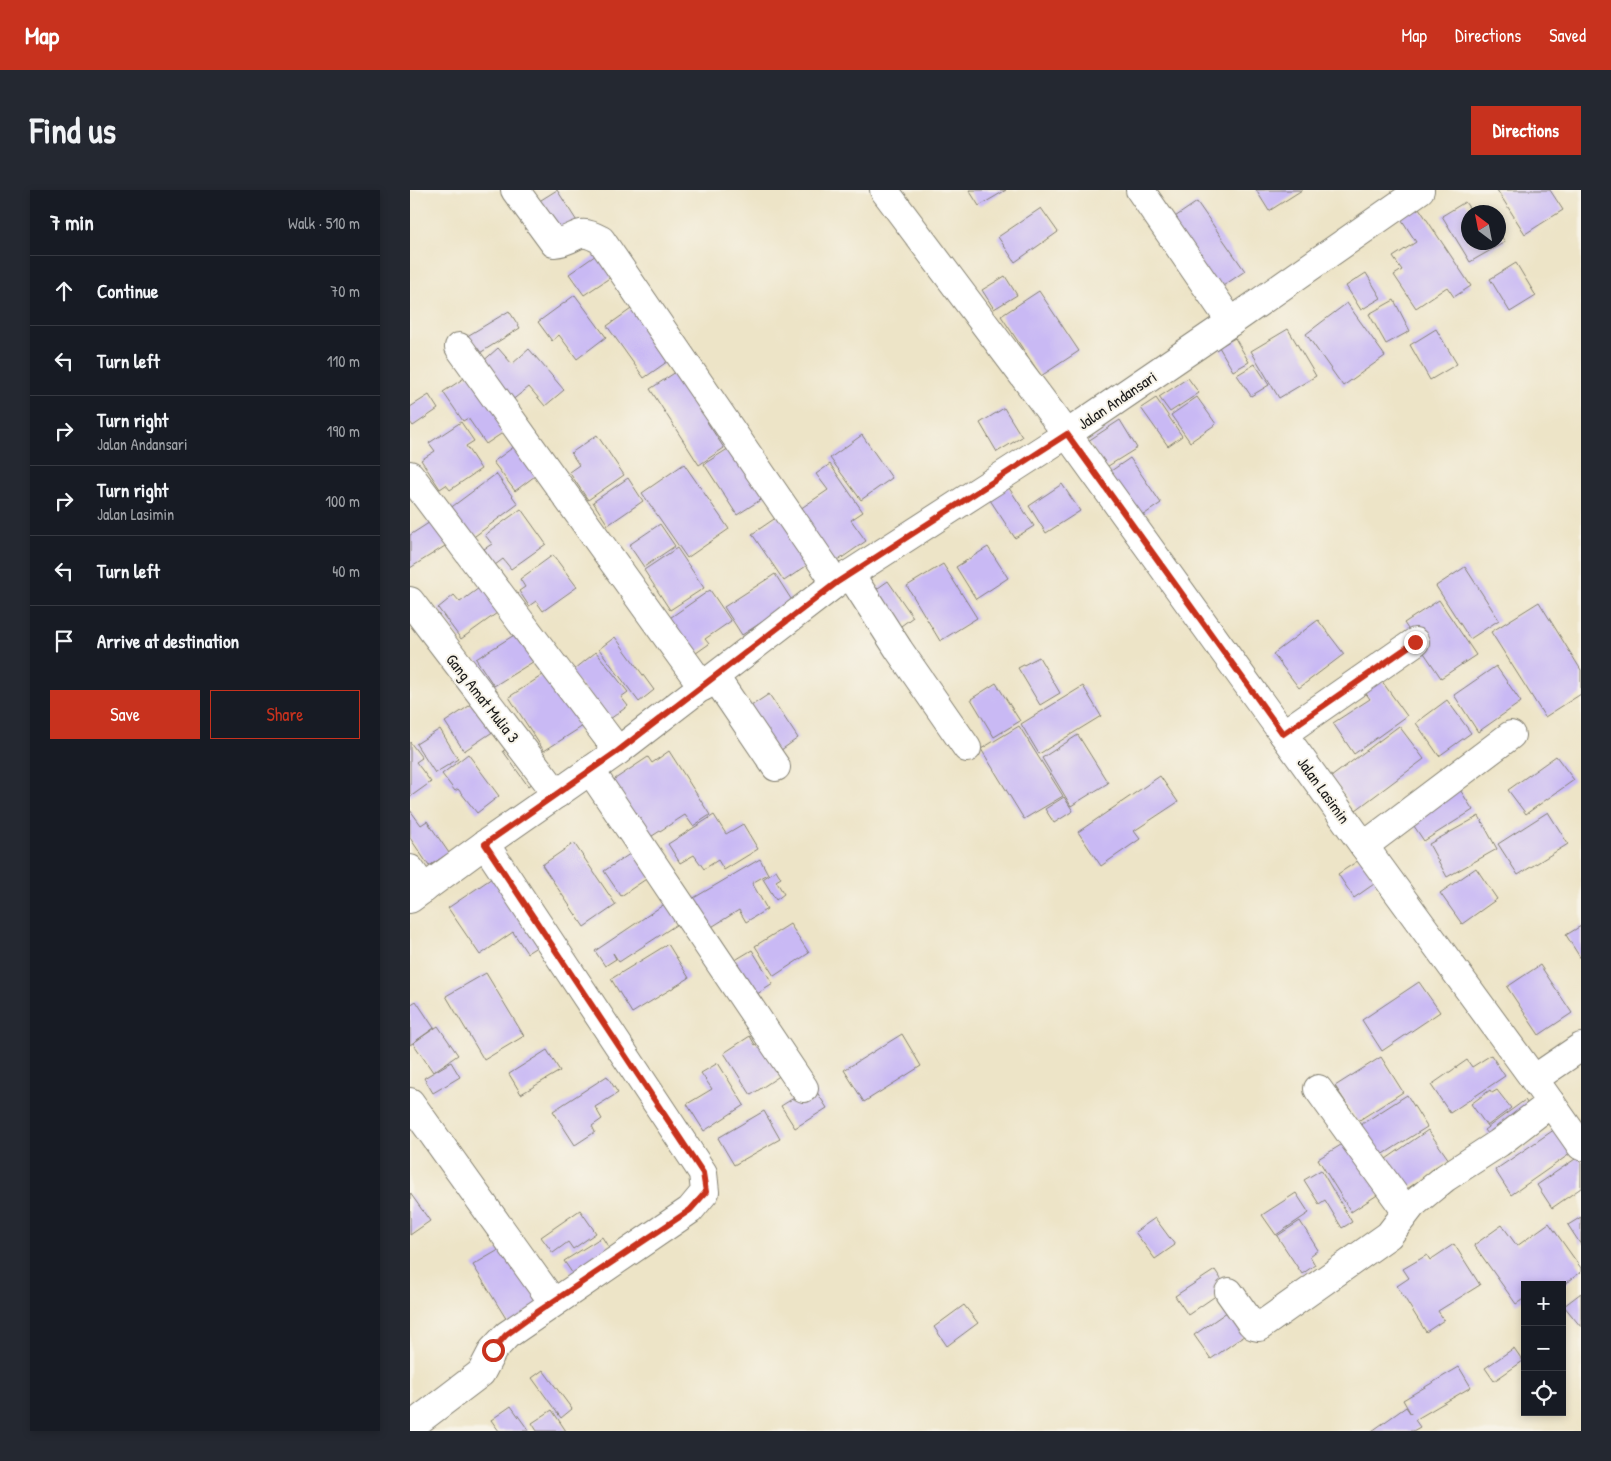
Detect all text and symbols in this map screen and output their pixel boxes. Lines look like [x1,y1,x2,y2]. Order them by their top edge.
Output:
text: Map [25,19,59,51]
text: Map [1402,23,1427,48]
text: Directions [1455,23,1521,48]
text: Saved [1549,23,1586,48]
button: Directions [1471,106,1581,155]
text: Find us [30,107,116,154]
north arrow [1461,205,1506,250]
text: 7 min [50,208,94,237]
text: Walk · 510 m [288,212,360,234]
icon: ahead [50,277,78,305]
text: Continue [97,278,158,304]
text: 70 m [330,280,360,302]
icon: left [50,347,78,375]
text: Turn left [97,348,160,374]
text: 110 m [327,350,360,372]
street label: Jalan Andansari [1073,366,1161,434]
text: Turn right [97,407,168,433]
icon: right [50,417,78,445]
text: 190 m [327,420,360,442]
text: Jalan Andansari [97,433,188,455]
text: Turn right [97,477,168,503]
icon: right [50,487,78,515]
text: 100 m [325,490,360,512]
text: Jalan Lasimin [97,503,174,525]
icon: left [50,557,78,585]
text: Turn left [97,558,160,584]
text: 40 m [332,560,360,582]
icon: arrive [50,627,78,655]
text: Arrive at destination [97,628,239,654]
route end [1404,631,1427,654]
street label: Gang Amat Mulia 3 [441,649,525,747]
button: Save [50,690,200,739]
button: Share [210,690,360,739]
street label: Jalan Lasimin [1292,752,1356,828]
map controls [1521,1281,1566,1416]
button: + [1521,1281,1566,1326]
button: − [1521,1326,1566,1371]
route start [482,1339,505,1362]
button: locate [1521,1371,1566,1416]

